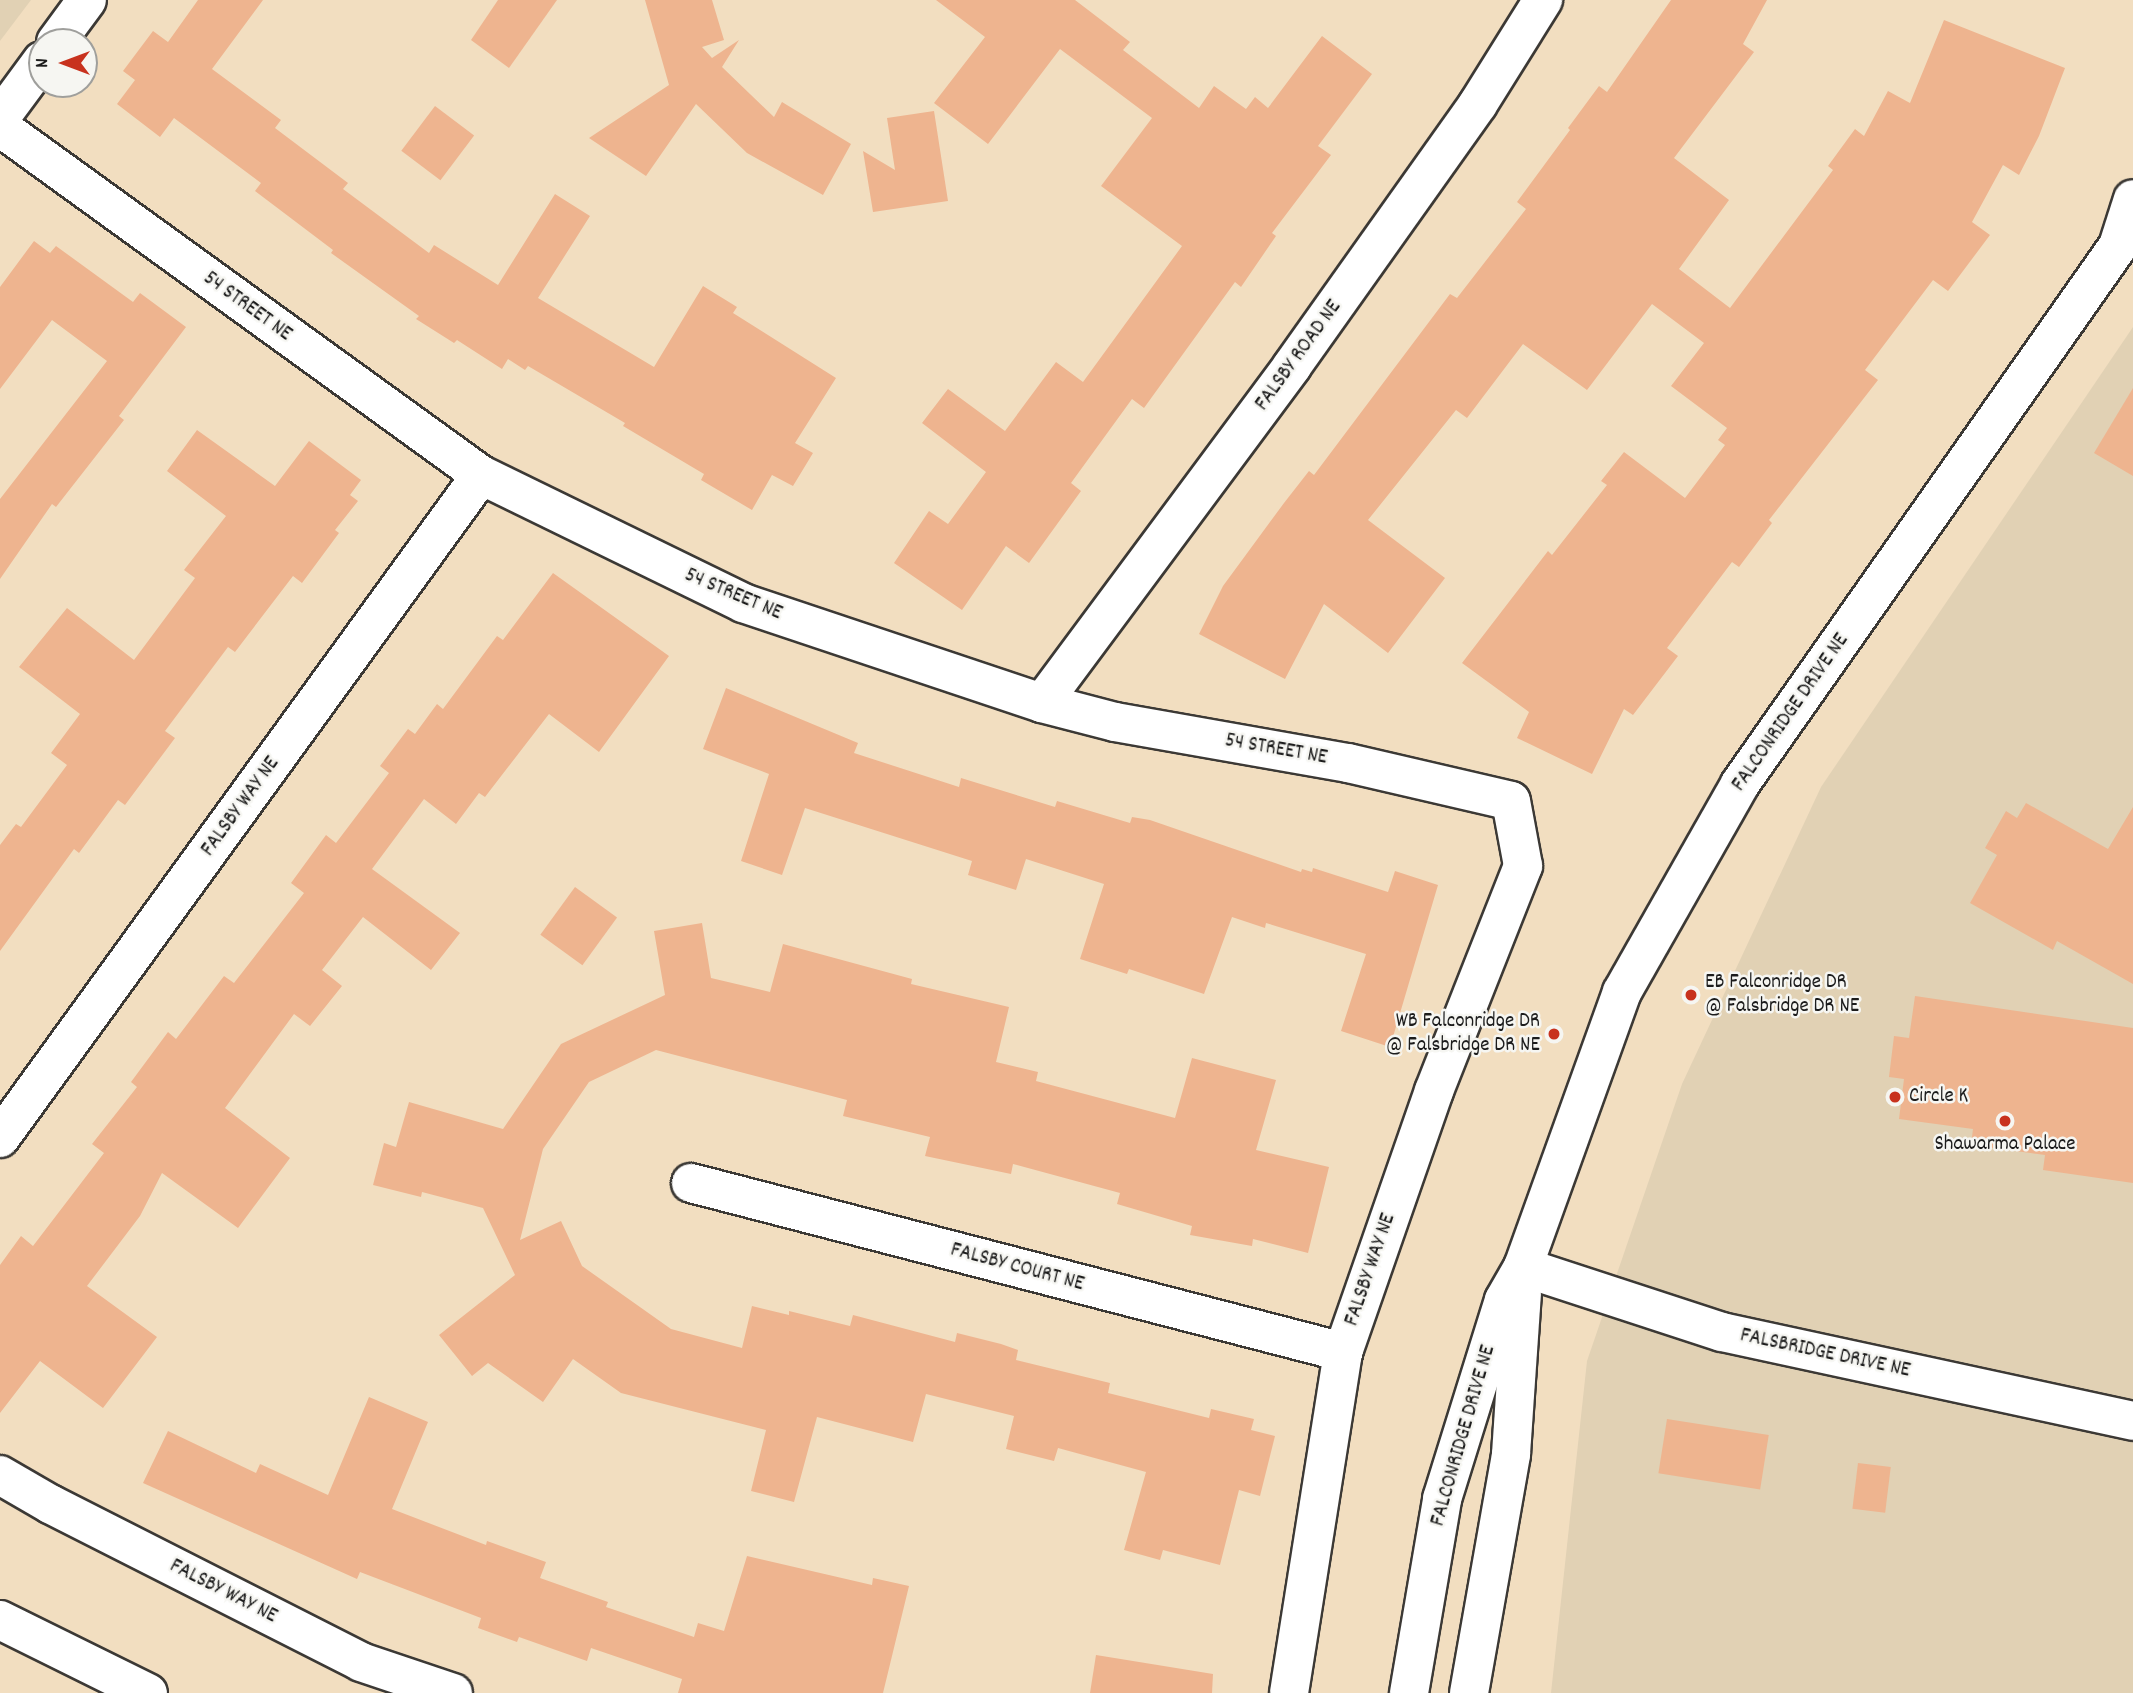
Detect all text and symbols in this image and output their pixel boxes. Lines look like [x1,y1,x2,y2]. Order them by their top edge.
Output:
north arrow [28,28,98,98]
text: N [30,58,57,68]
street label: 54 STREET NE [198,266,296,348]
street label: FALSBY ROAD NE [1250,296,1348,416]
street label: 54 STREET NE [681,563,785,627]
street label: FALCONRIDGE DRIVE NE [1727,629,1855,797]
street label: 54 STREET NE [1223,729,1329,771]
street label: FALSBY WAY NE [196,752,286,862]
place label: EB Falconridge DR @ Falsbridge DR NE [1705,970,1859,1020]
marker: EB Falconridge DR @ Falsbridge DR NE [1683,987,1699,1003]
place label: WB Falconridge DR @ Falsbridge DR NE [1386,1009,1540,1059]
marker: WB Falconridge DR @ Falsbridge DR NE [1546,1026,1562,1042]
place label: Circle K [1909,1084,1968,1110]
marker: Circle K [1887,1089,1903,1105]
marker: Shawarma Palace [1997,1113,2013,1129]
place label: Shawarma Palace [1935,1132,2075,1158]
street label: FALSBY WAY NE [1340,1211,1402,1329]
street label: FALSBY COURT NE [948,1238,1086,1298]
street label: FALSBRIDGE DRIVE NE [1738,1324,1912,1384]
street label: FALCONRIDGE DRIVE NE [1426,1343,1502,1529]
street label: FALSBY WAY NE [165,1554,281,1630]

